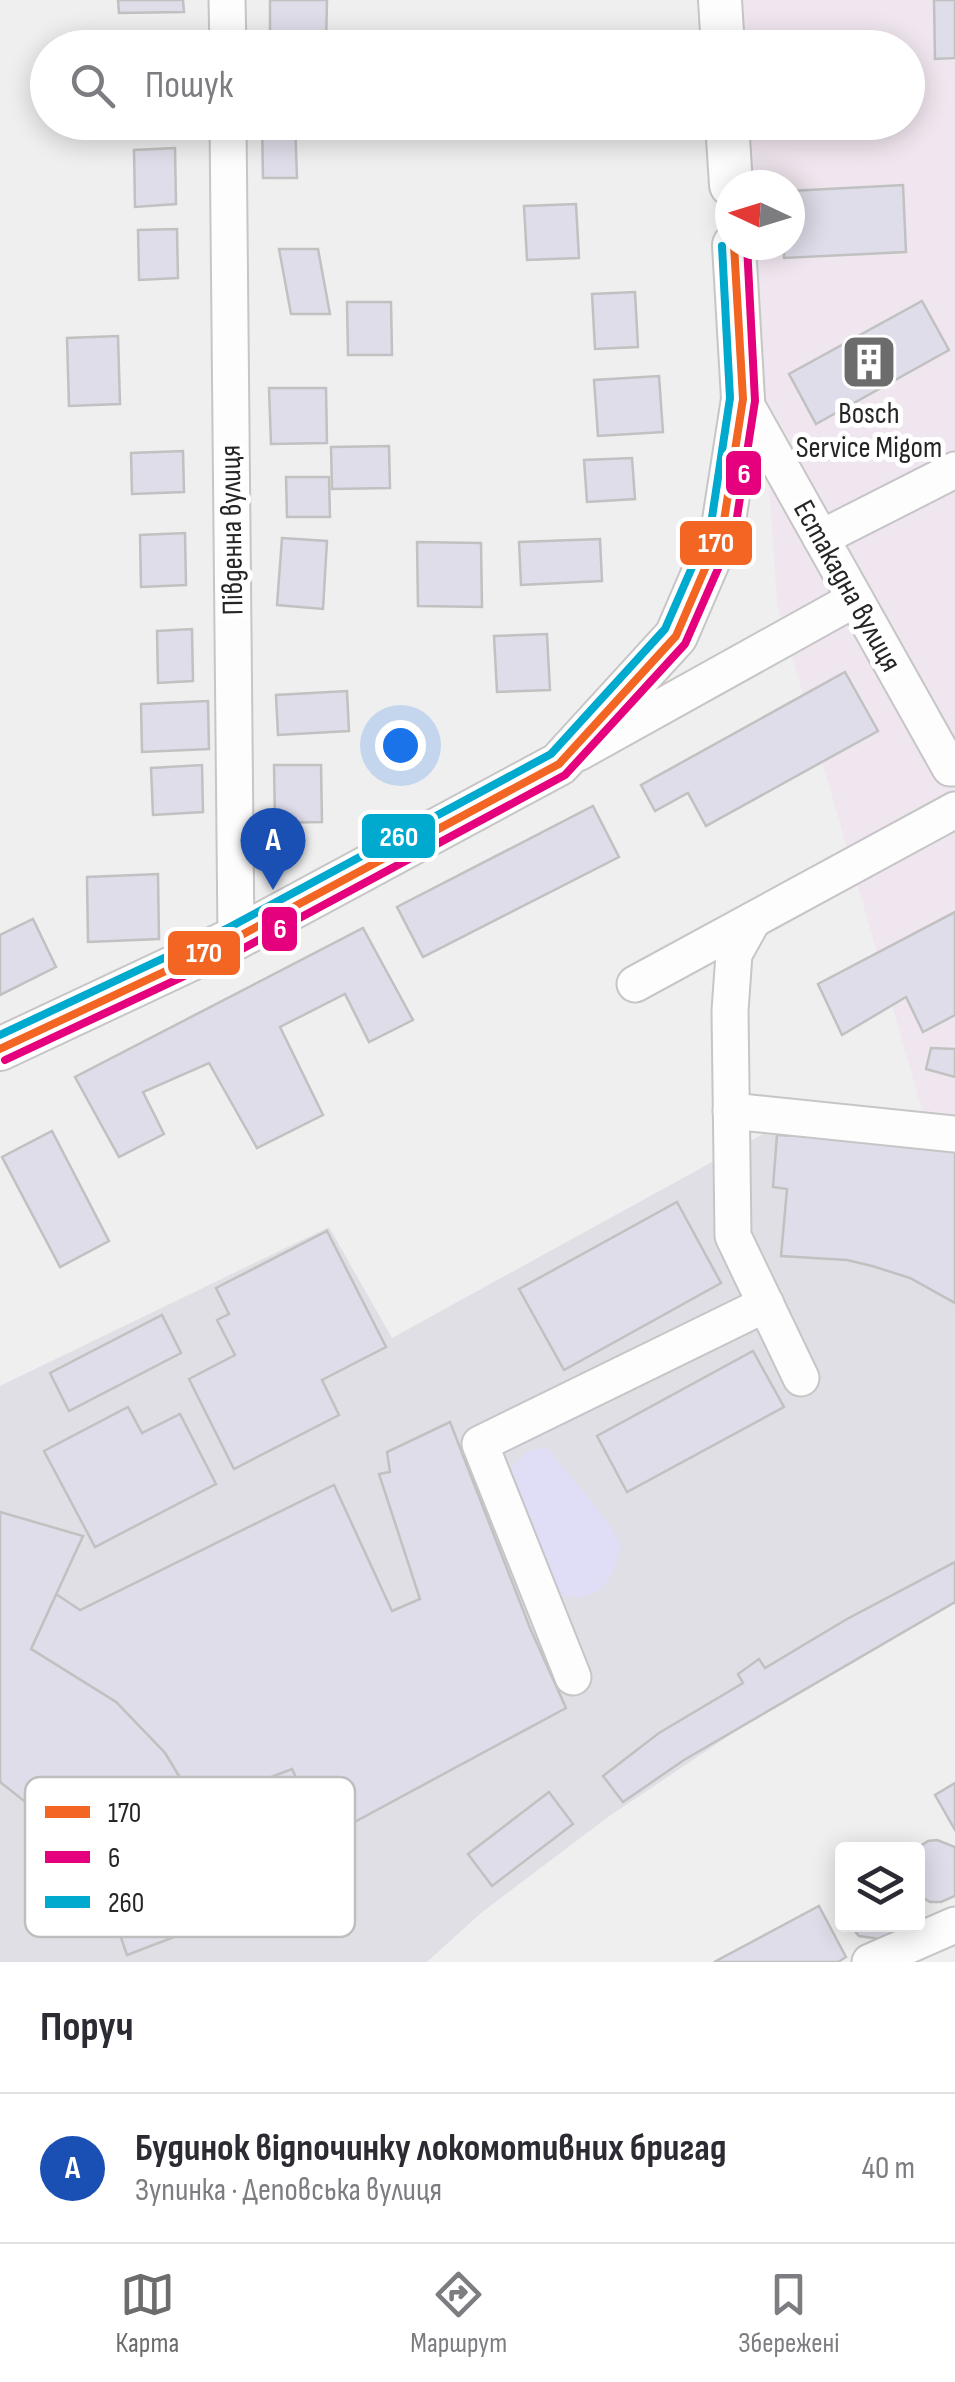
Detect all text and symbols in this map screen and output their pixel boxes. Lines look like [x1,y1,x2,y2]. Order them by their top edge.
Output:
search box [30,30,925,140]
icon: search [65,58,120,113]
text: Пошук [145,63,233,108]
north arrow [715,170,805,260]
building icon: Bosch Service Migom [839,332,899,392]
place label: Bosch Service Migom [796,396,942,466]
street label: Південна вулиця [213,444,251,616]
line badge: 6 [724,449,763,497]
text: 6 [737,458,751,491]
street label: Естакадна вулиця [785,494,909,678]
line badge: 170 [678,519,754,567]
text: 170 [698,527,734,560]
your location [375,720,426,771]
pin: A [240,808,306,890]
line badge: 260 [360,812,437,860]
text: 260 [380,821,418,854]
line badge: 6 [260,905,299,953]
text: 6 [273,913,287,946]
line badge: 170 [166,929,242,977]
text: 170 [186,937,222,970]
legend [25,1777,355,1937]
text: 170 [108,1797,141,1830]
text: 6 [108,1842,120,1875]
map controls [835,1842,925,1932]
button: layers [835,1842,925,1932]
text: 260 [108,1887,144,1920]
text: Поруч [40,2002,134,2053]
text: Будинок відпочинку локомотивних бригад [135,2126,726,2171]
text: A [65,2149,80,2188]
text: 40 m [862,2149,915,2188]
text: Зупинка · Деповська вулиця [135,2171,442,2210]
tab: Карта [116,2267,179,2360]
tab: Маршрут [410,2267,507,2360]
tab: Збережені [738,2267,839,2360]

